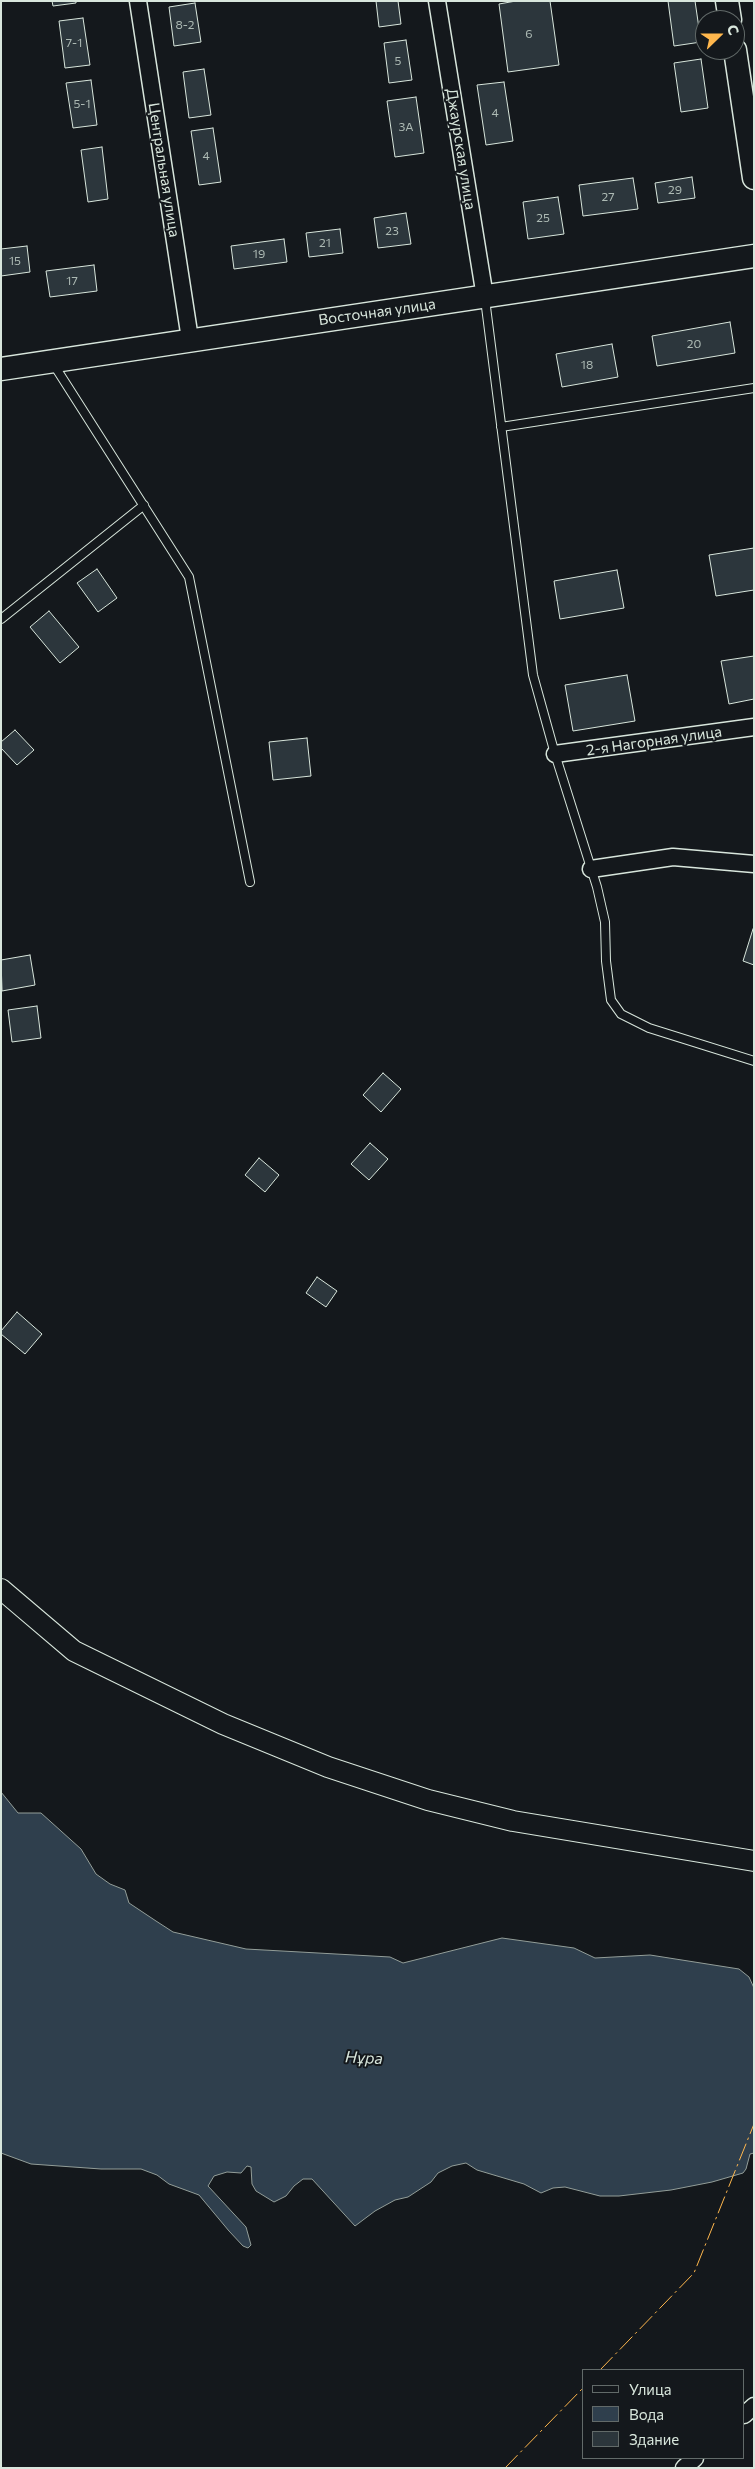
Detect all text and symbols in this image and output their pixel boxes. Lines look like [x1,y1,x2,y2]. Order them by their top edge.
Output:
north arrow [695,10,745,60]
house number: 8-2 [175,18,195,32]
text: С [724,22,743,37]
house number: 6 [525,27,533,41]
house number: 7-1 [66,36,82,50]
house number: 5 [395,54,401,68]
street label: Джаурская улица [443,87,479,211]
house number: 5-1 [73,97,91,111]
street label: Центральная улица [144,101,184,239]
house number: 4 [491,106,499,120]
house number: 3А [399,120,413,134]
house number: 4 [202,149,210,163]
house number: 29 [668,183,682,197]
house number: 27 [602,190,614,204]
house number: 25 [536,211,550,225]
house number: 23 [385,224,399,238]
house number: 21 [319,236,331,250]
house number: 19 [253,247,265,261]
house number: 15 [9,254,21,268]
house number: 17 [66,274,78,288]
street label: Восточная улица [317,295,437,329]
house number: 20 [687,337,701,351]
house number: 18 [581,358,593,372]
street label: 2-я Нагорная улица [585,723,723,759]
water label: Нұра [345,2047,383,2069]
legend [582,2369,745,2459]
text: Улица [629,2380,671,2398]
text: Вода [629,2405,664,2423]
text: Здание [629,2430,679,2448]

